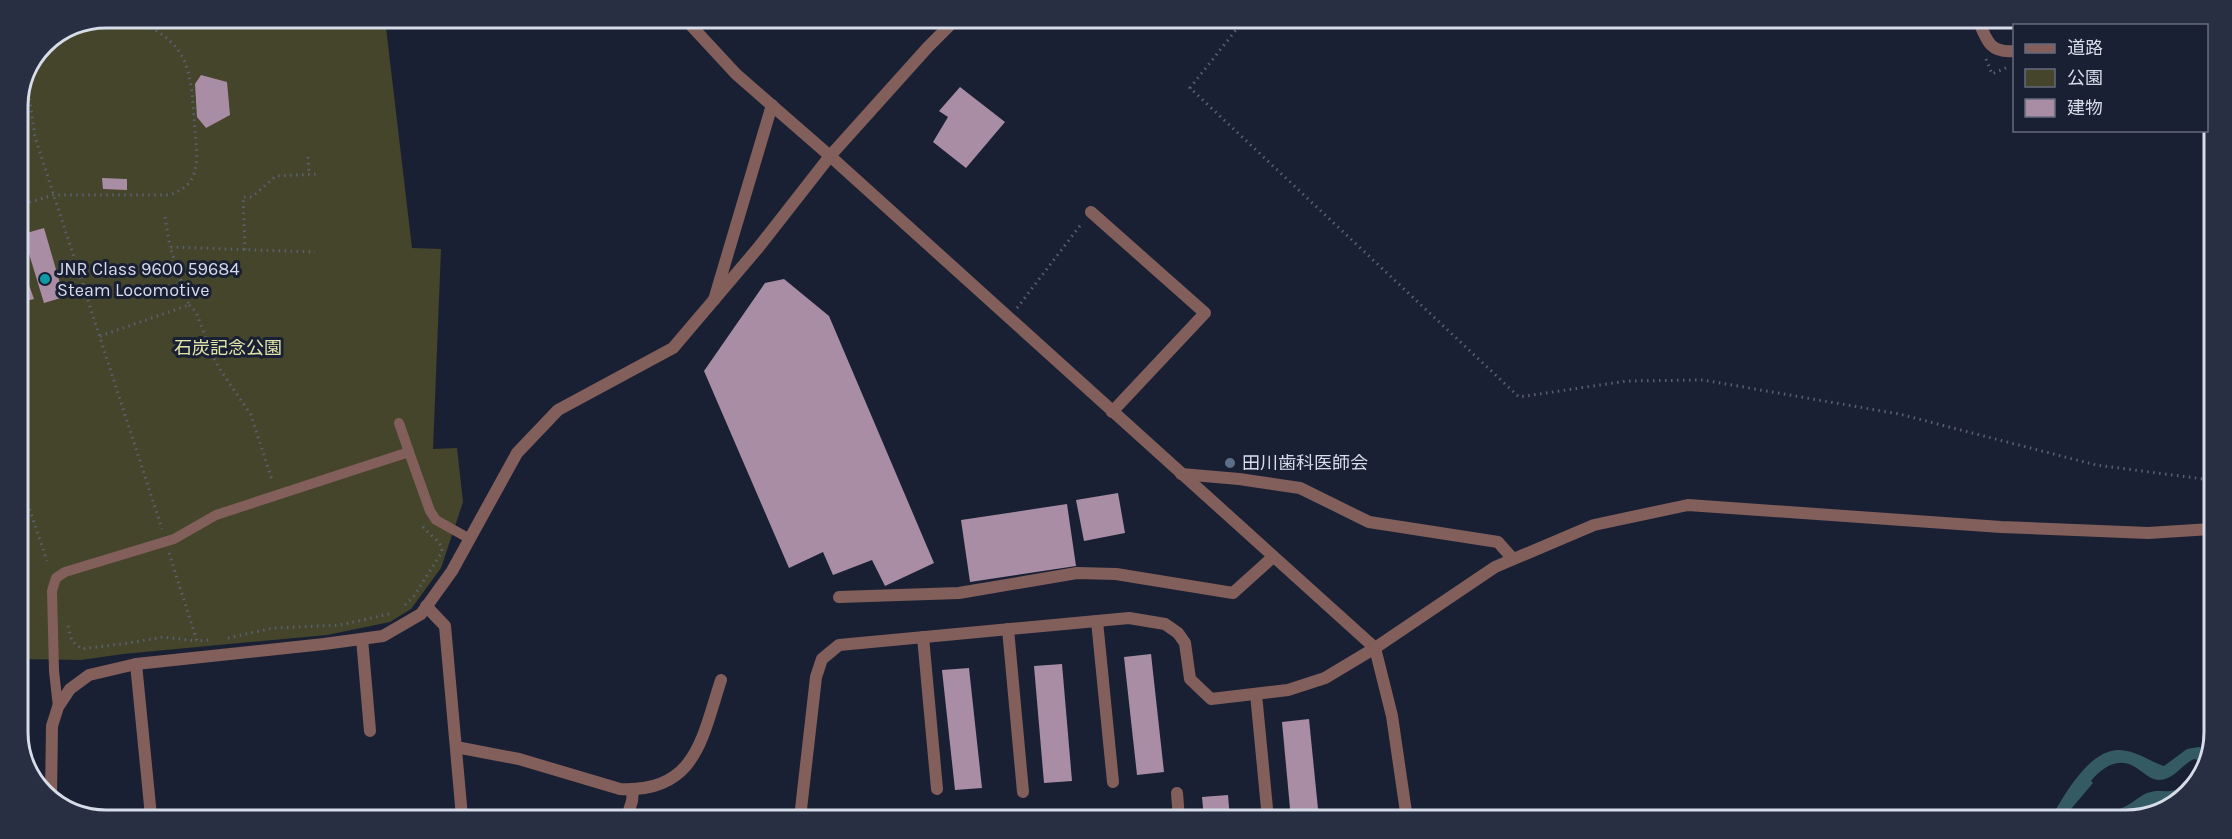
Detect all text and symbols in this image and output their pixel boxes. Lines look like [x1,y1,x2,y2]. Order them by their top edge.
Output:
legend [2013,24,2208,132]
text: 道路 [2067,37,2103,59]
text: 公園 [2067,67,2103,89]
text: 建物 [2067,97,2103,119]
place label: JNR Class 9600 59684 Steam Locomotive [57,258,239,301]
marker: JNR Class 9600 59684 Steam Locomotive [38,272,52,286]
park label: 石炭記念公園 [174,337,282,359]
place label: 田川歯科医師会 [1242,452,1368,474]
marker: 田川歯科医師会 [1223,456,1237,470]

